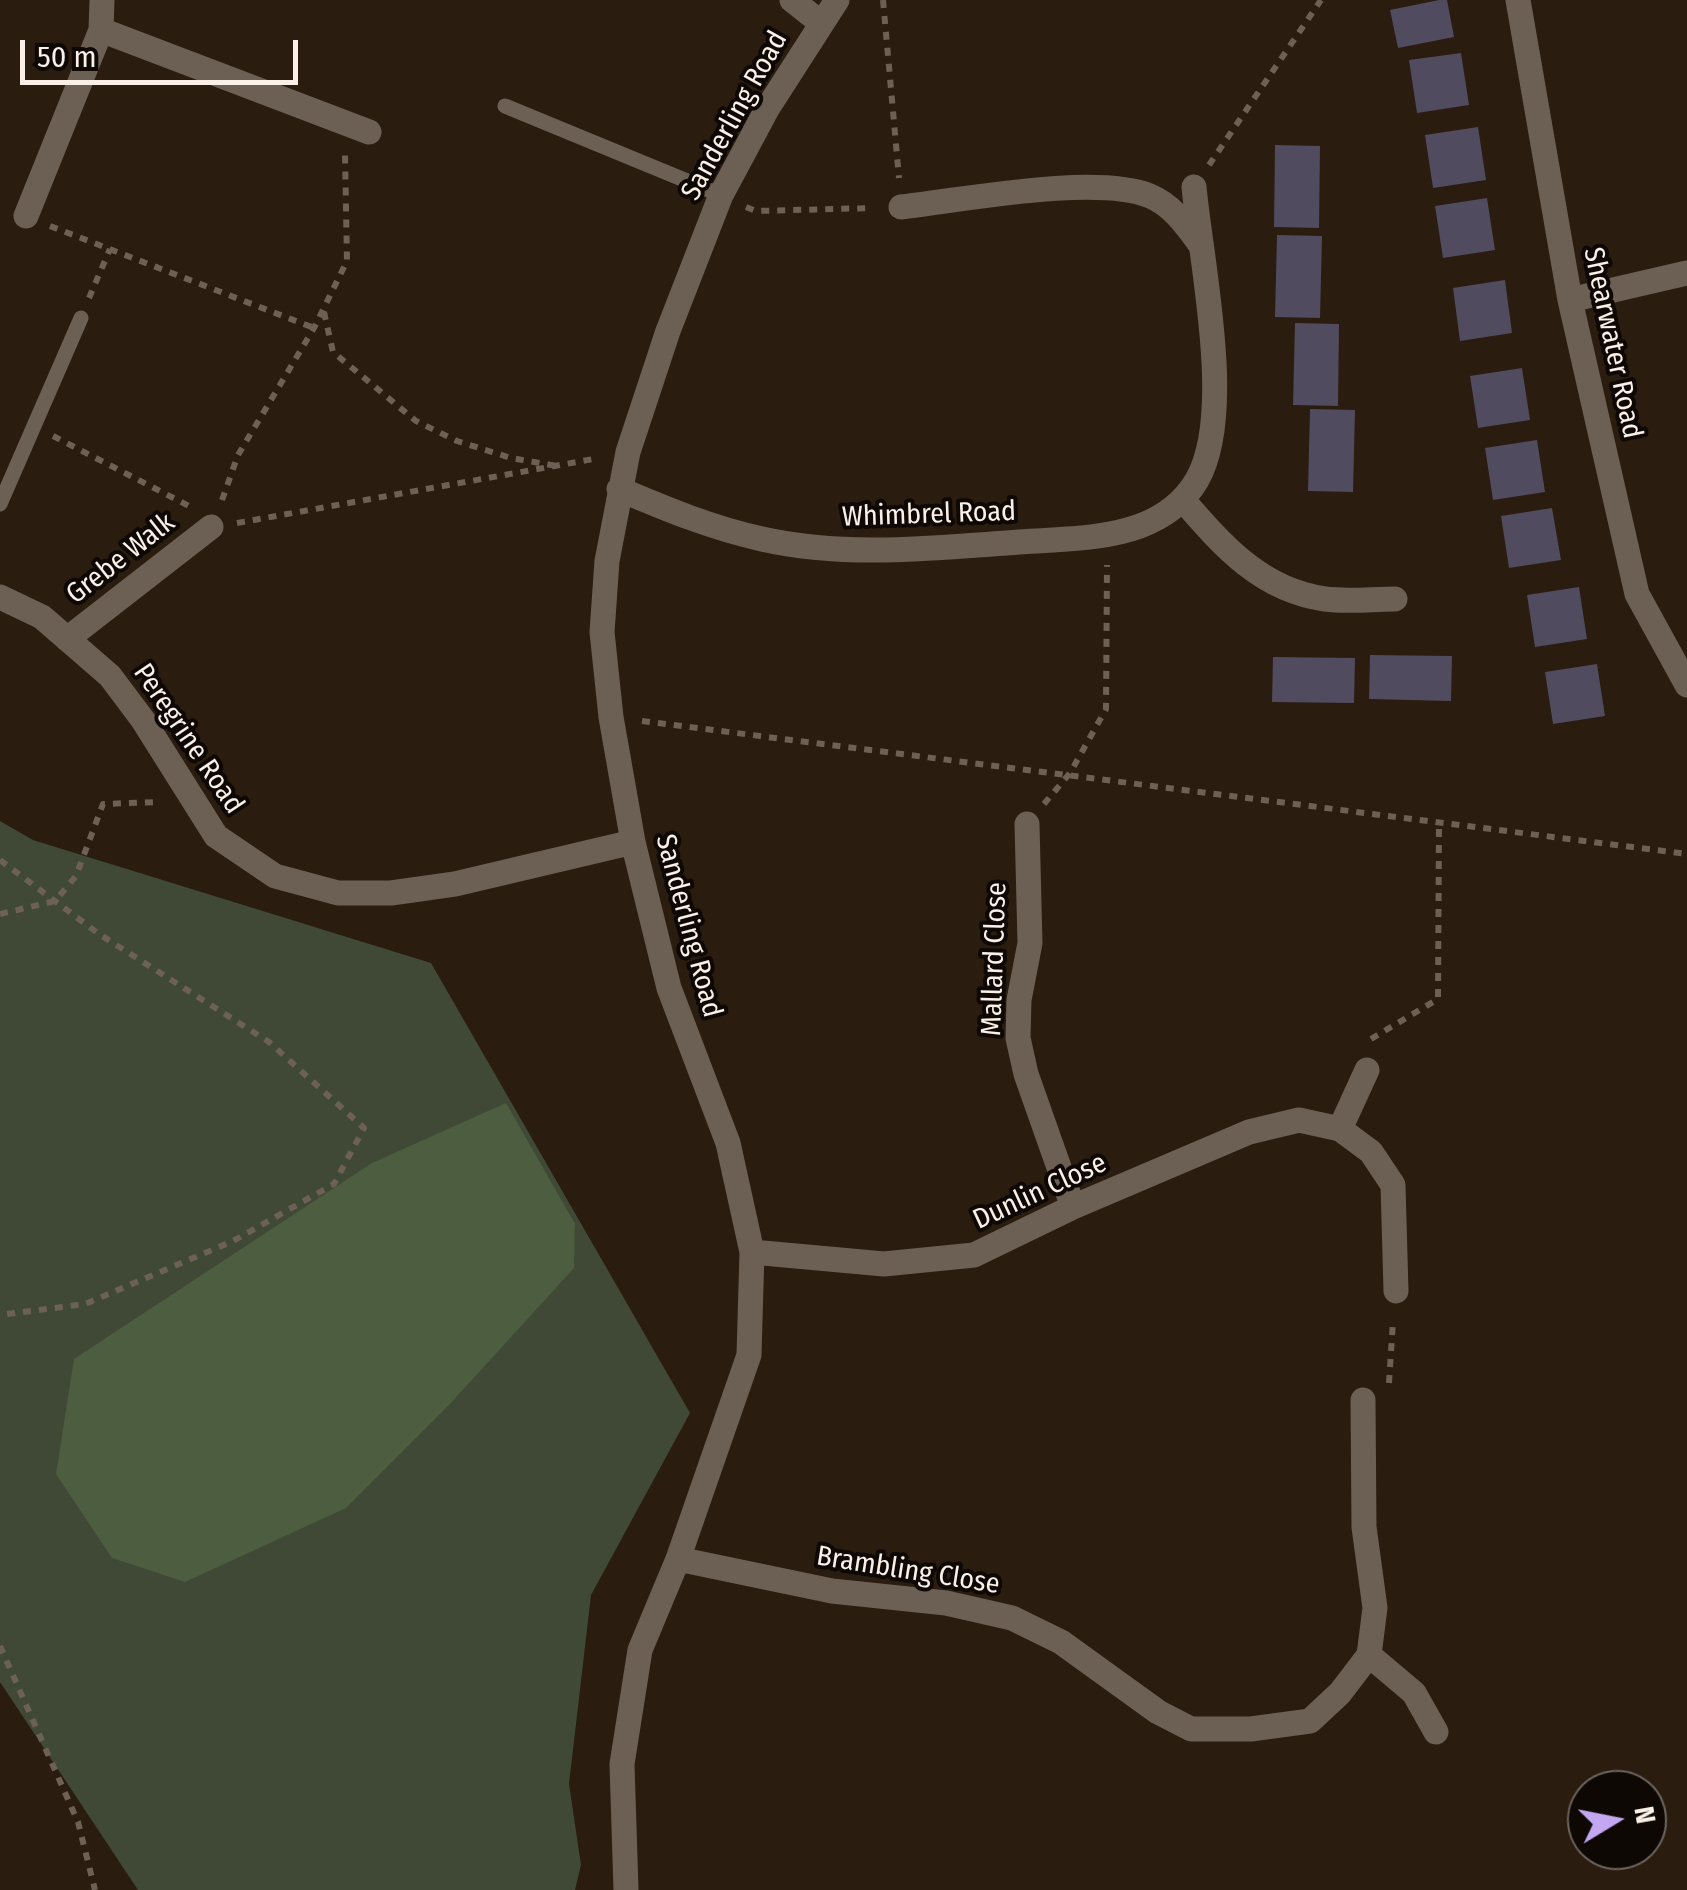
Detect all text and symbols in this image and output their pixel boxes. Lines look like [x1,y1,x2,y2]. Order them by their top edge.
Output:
scale bar [25,20,302,82]
street label: Sanderling Road [675,26,795,206]
text: 50 m [37,39,97,75]
street label: Shearwater Road [1575,244,1649,442]
street label: Whimbrel Road [841,495,1017,535]
street label: Grebe Walk [60,506,182,612]
street label: Peregrine Road [126,658,250,820]
street label: Sanderling Road [647,831,729,1021]
street label: Mallard Close [976,881,1014,1037]
street label: Dunlin Close [968,1147,1112,1237]
street label: Brambling Close [814,1540,1002,1602]
north arrow [1567,1770,1667,1870]
text: N [1627,1804,1663,1826]

